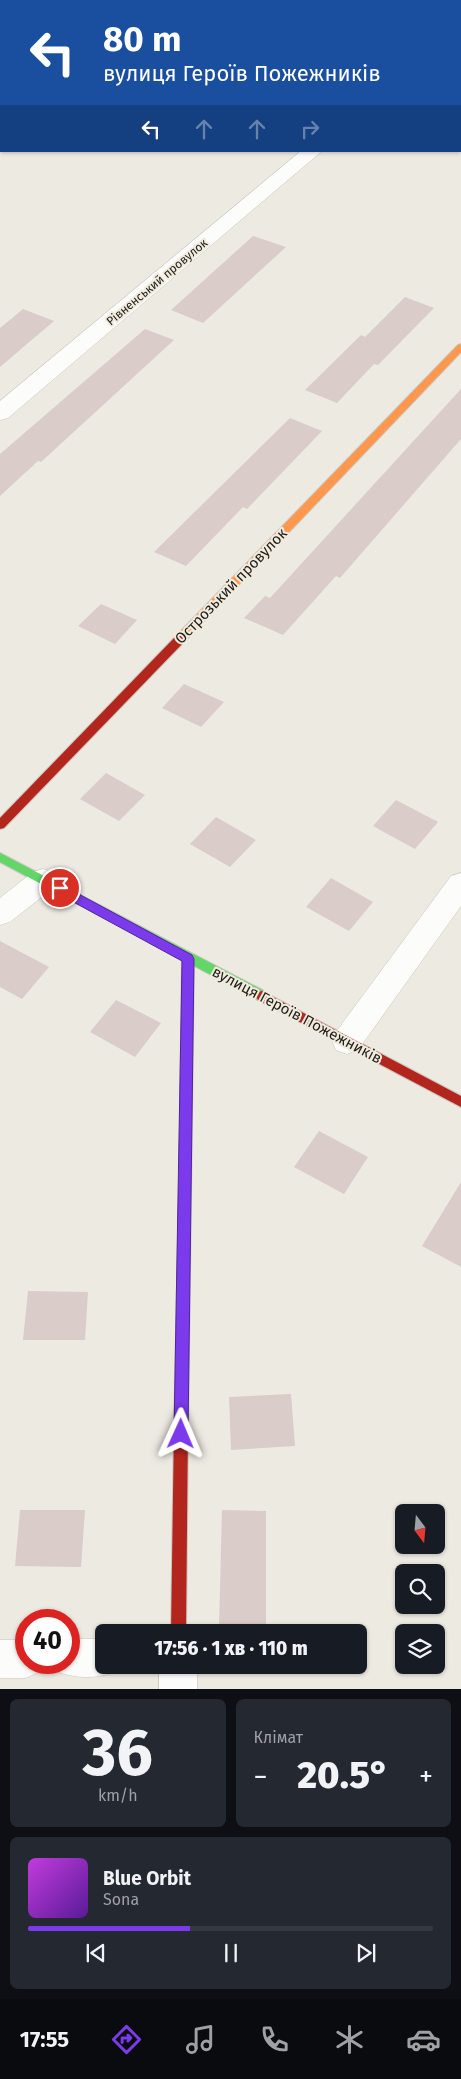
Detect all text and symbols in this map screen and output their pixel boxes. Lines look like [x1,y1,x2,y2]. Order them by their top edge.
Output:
text: 80 m [103,18,182,60]
icon: left [20,20,85,85]
text: вулиця Героїв Пожежників [103,60,381,87]
icon: left [137,115,165,143]
icon: ahead [190,115,218,143]
icon: ahead [243,115,271,143]
icon: right [296,115,324,143]
street label: Рівненський провулок [104,235,211,328]
street label: Острозький провулок [171,524,291,648]
pin [39,867,81,909]
icon: arrive [46,874,74,902]
street label: вулиця Героїв Пожежників [209,963,385,1067]
position arrow [154,1407,206,1459]
north arrow [395,1504,445,1554]
map controls [395,1504,445,1674]
button: search [395,1564,445,1614]
speed limit sign: 40 [15,1609,80,1674]
button: layers [395,1624,445,1674]
text: 17:56 · 1 хв · 110 m [154,1637,308,1660]
text: 36 [83,1714,153,1792]
text: Клімат [254,1728,303,1747]
text: 20.5° [297,1752,389,1798]
text: − [254,1760,268,1793]
text: + [419,1760,433,1793]
text: km/h [98,1786,138,1805]
text: Blue Orbit [103,1867,191,1890]
text: Sona [103,1890,139,1909]
icon: previous [82,1939,110,1967]
icon: pause [217,1939,245,1967]
icon: next [352,1939,380,1967]
icon: directions [109,2022,144,2057]
icon: music [183,2022,218,2057]
icon: phone [257,2022,292,2057]
icon: climate [332,2022,367,2057]
icon: car [406,2022,441,2057]
text: 17:55 [20,2026,69,2053]

